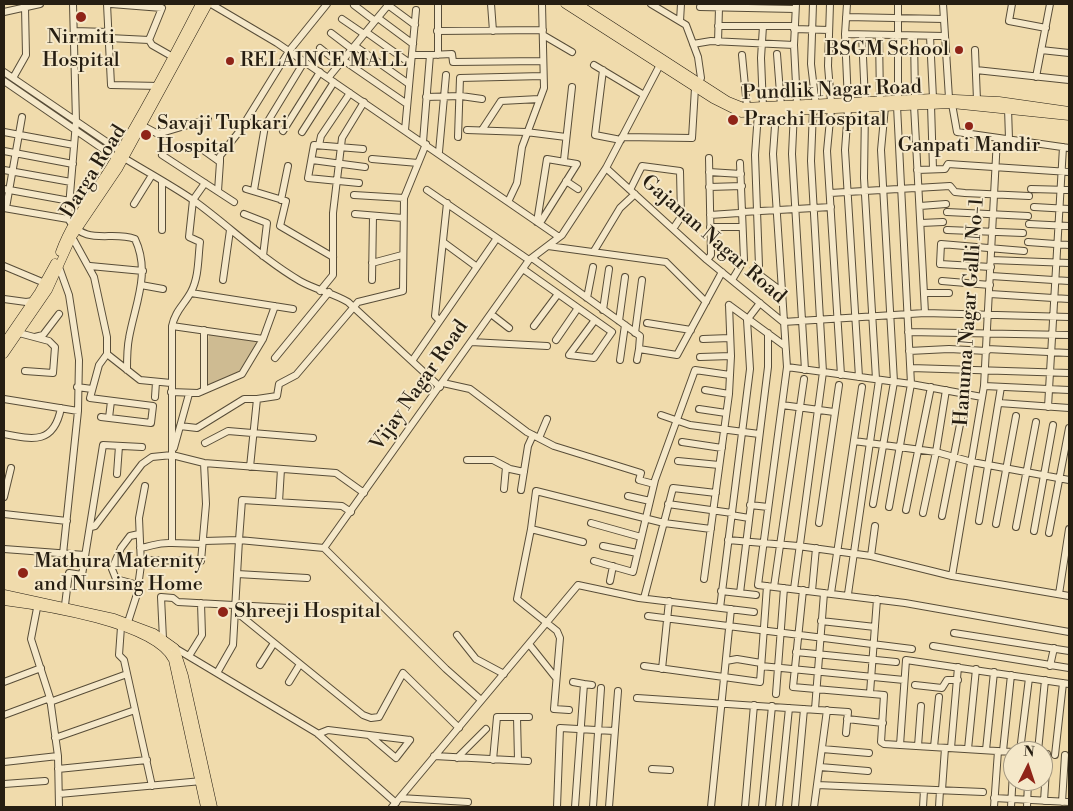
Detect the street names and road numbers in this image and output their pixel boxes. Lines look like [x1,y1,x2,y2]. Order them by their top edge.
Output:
street label: Pundlik Nagar Road [742,76,922,106]
street label: Darga Road [56,121,132,223]
street label: Gajanan Nagar Road [636,171,790,309]
street label: Hanuma Nagar Galli No-1 [950,197,990,427]
street label: Vijay Nagar Road [366,316,474,456]

